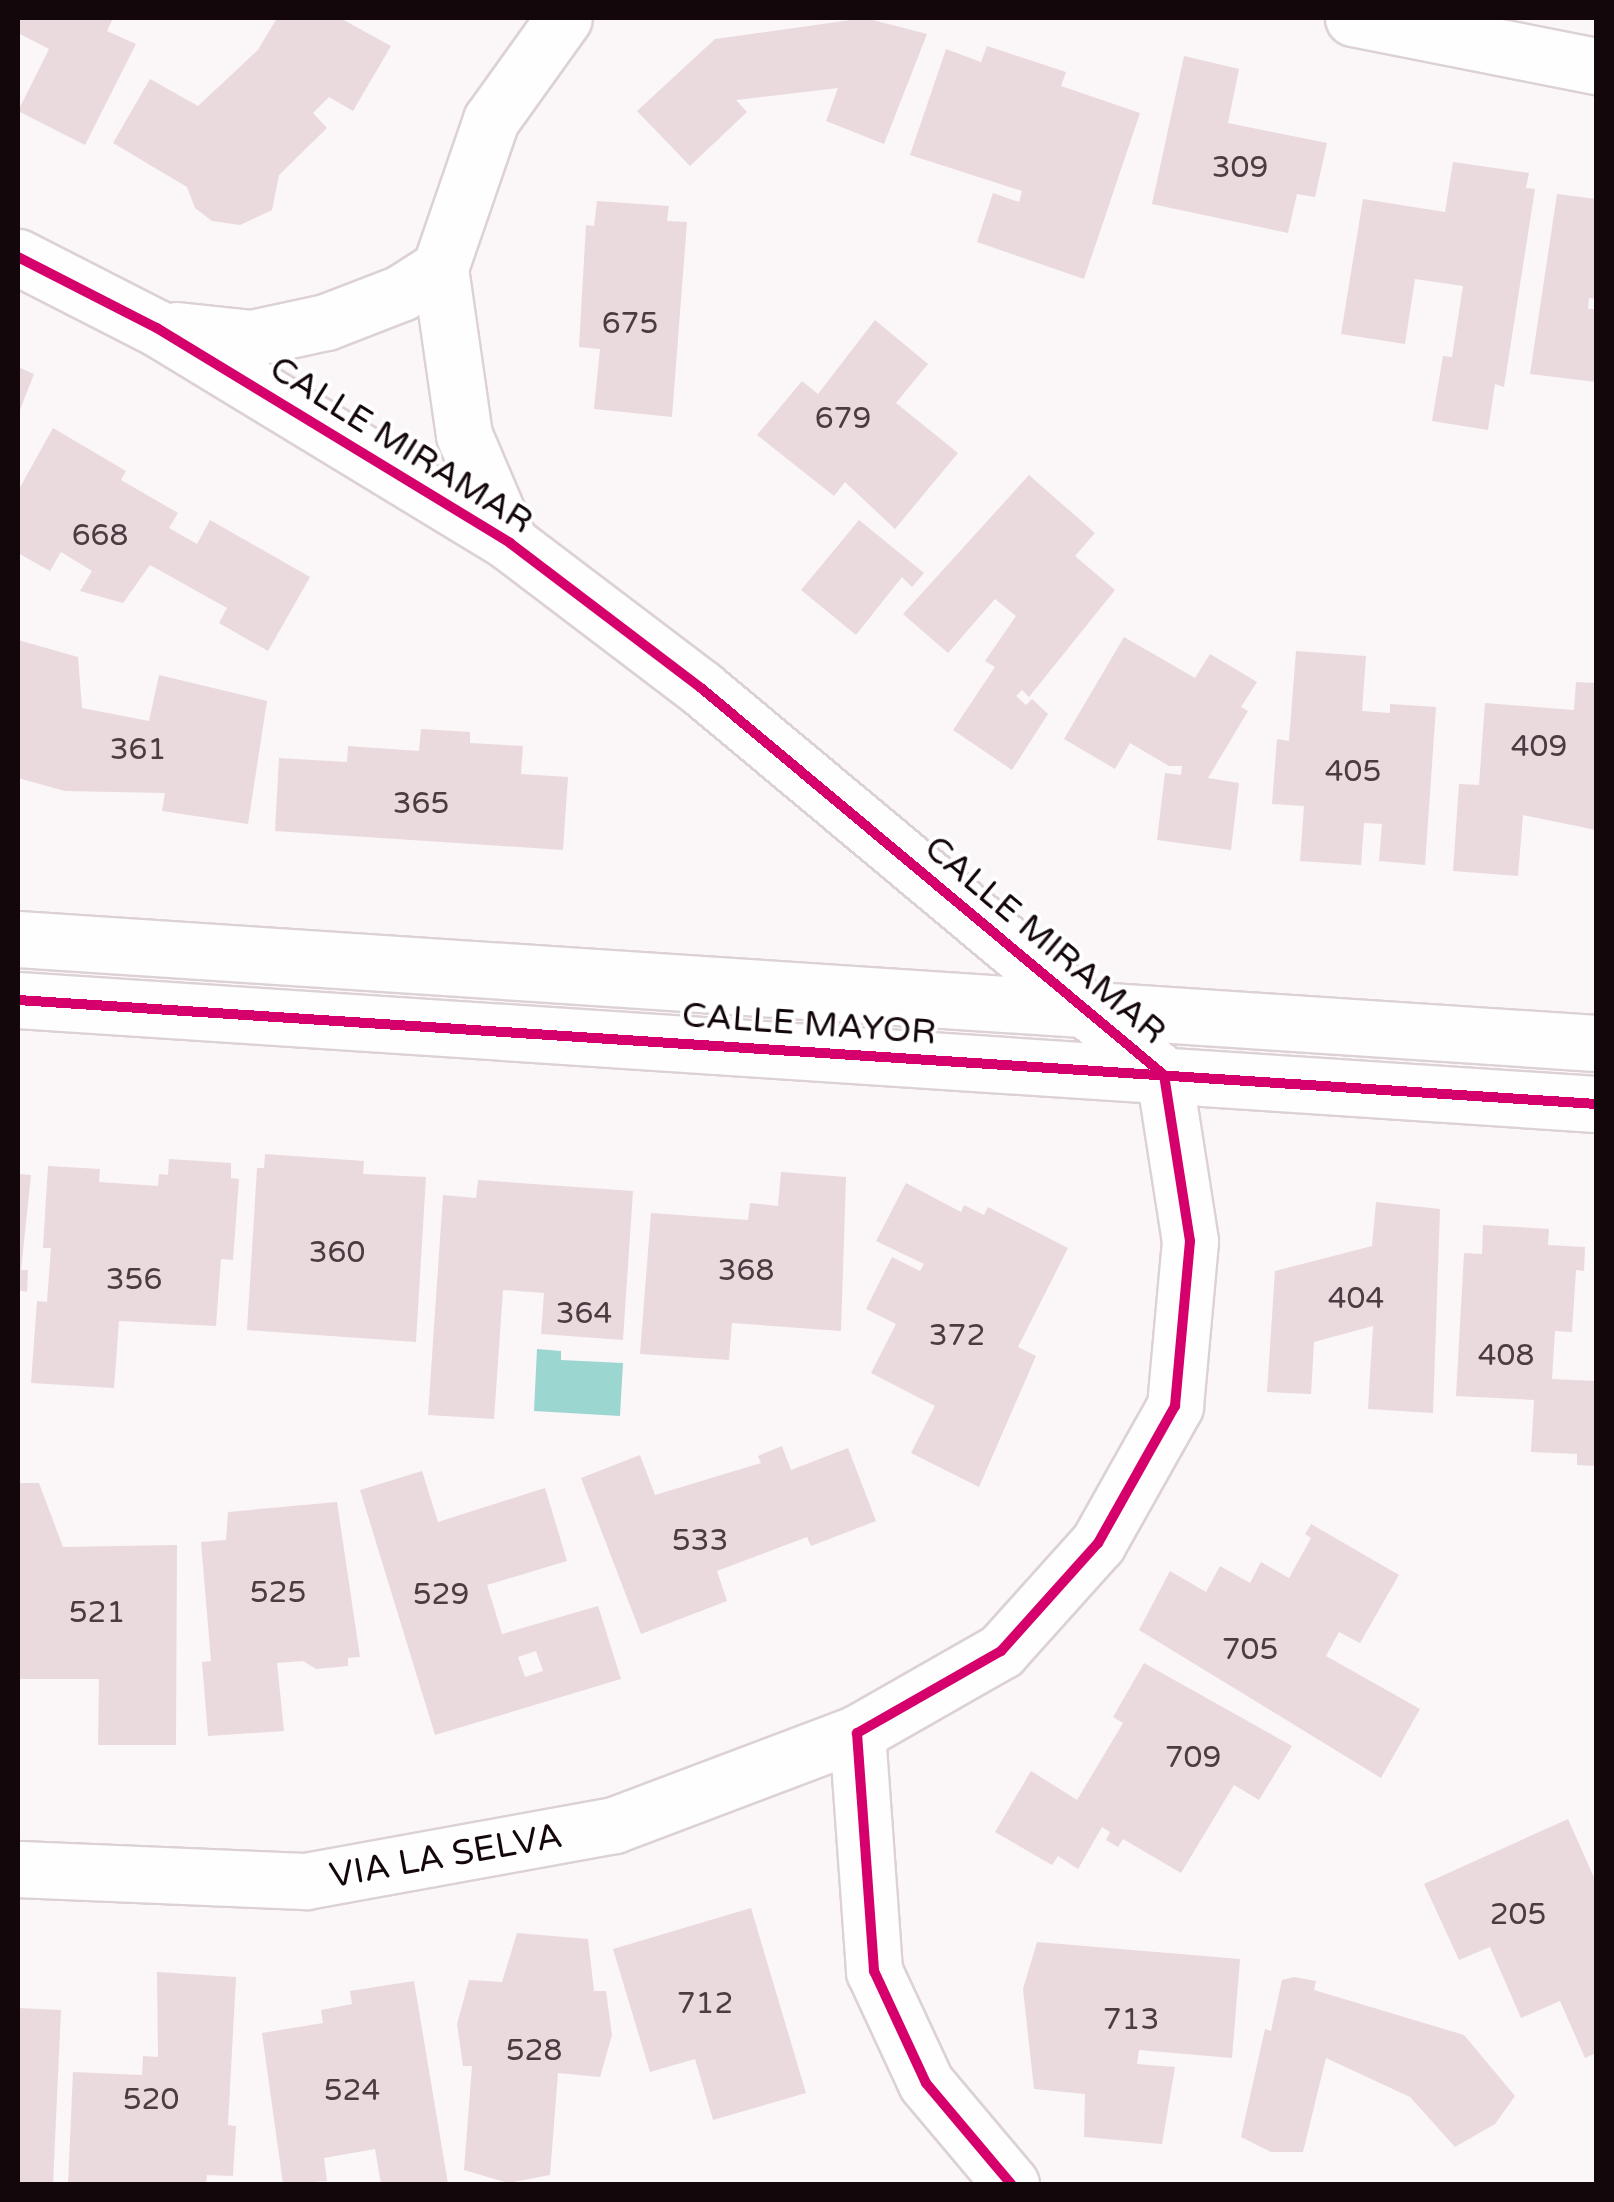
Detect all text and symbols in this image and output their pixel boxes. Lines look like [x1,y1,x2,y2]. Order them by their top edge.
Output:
house number: 309 [1212,150,1268,186]
house number: 675 [602,306,658,342]
street label: CALLE MIRAMAR [262,347,540,543]
house number: 679 [815,401,871,437]
house number: 668 [72,518,128,554]
house number: 409 [1511,729,1567,765]
house number: 361 [110,732,166,768]
house number: 405 [1325,754,1381,790]
house number: 365 [393,786,449,822]
street label: CALLE MIRAMAR [916,827,1174,1053]
street label: CALLE MAYOR [681,994,937,1054]
house number: 360 [309,1235,365,1271]
house number: 368 [718,1253,774,1289]
house number: 356 [106,1262,162,1298]
house number: 404 [1328,1281,1384,1317]
house number: 364 [556,1296,612,1332]
house number: 372 [929,1318,985,1354]
house number: 408 [1478,1338,1534,1374]
house number: 533 [672,1523,728,1559]
house number: 525 [250,1575,306,1611]
house number: 529 [413,1577,469,1613]
house number: 521 [69,1595,125,1631]
house number: 705 [1222,1632,1278,1668]
house number: 709 [1165,1740,1221,1776]
street label: VIA LA SELVA [326,1815,566,1897]
house number: 205 [1490,1897,1546,1933]
house number: 712 [677,1986,733,2022]
house number: 713 [1103,2002,1159,2038]
house number: 528 [506,2033,562,2069]
house number: 524 [324,2073,380,2109]
house number: 520 [123,2082,179,2118]

